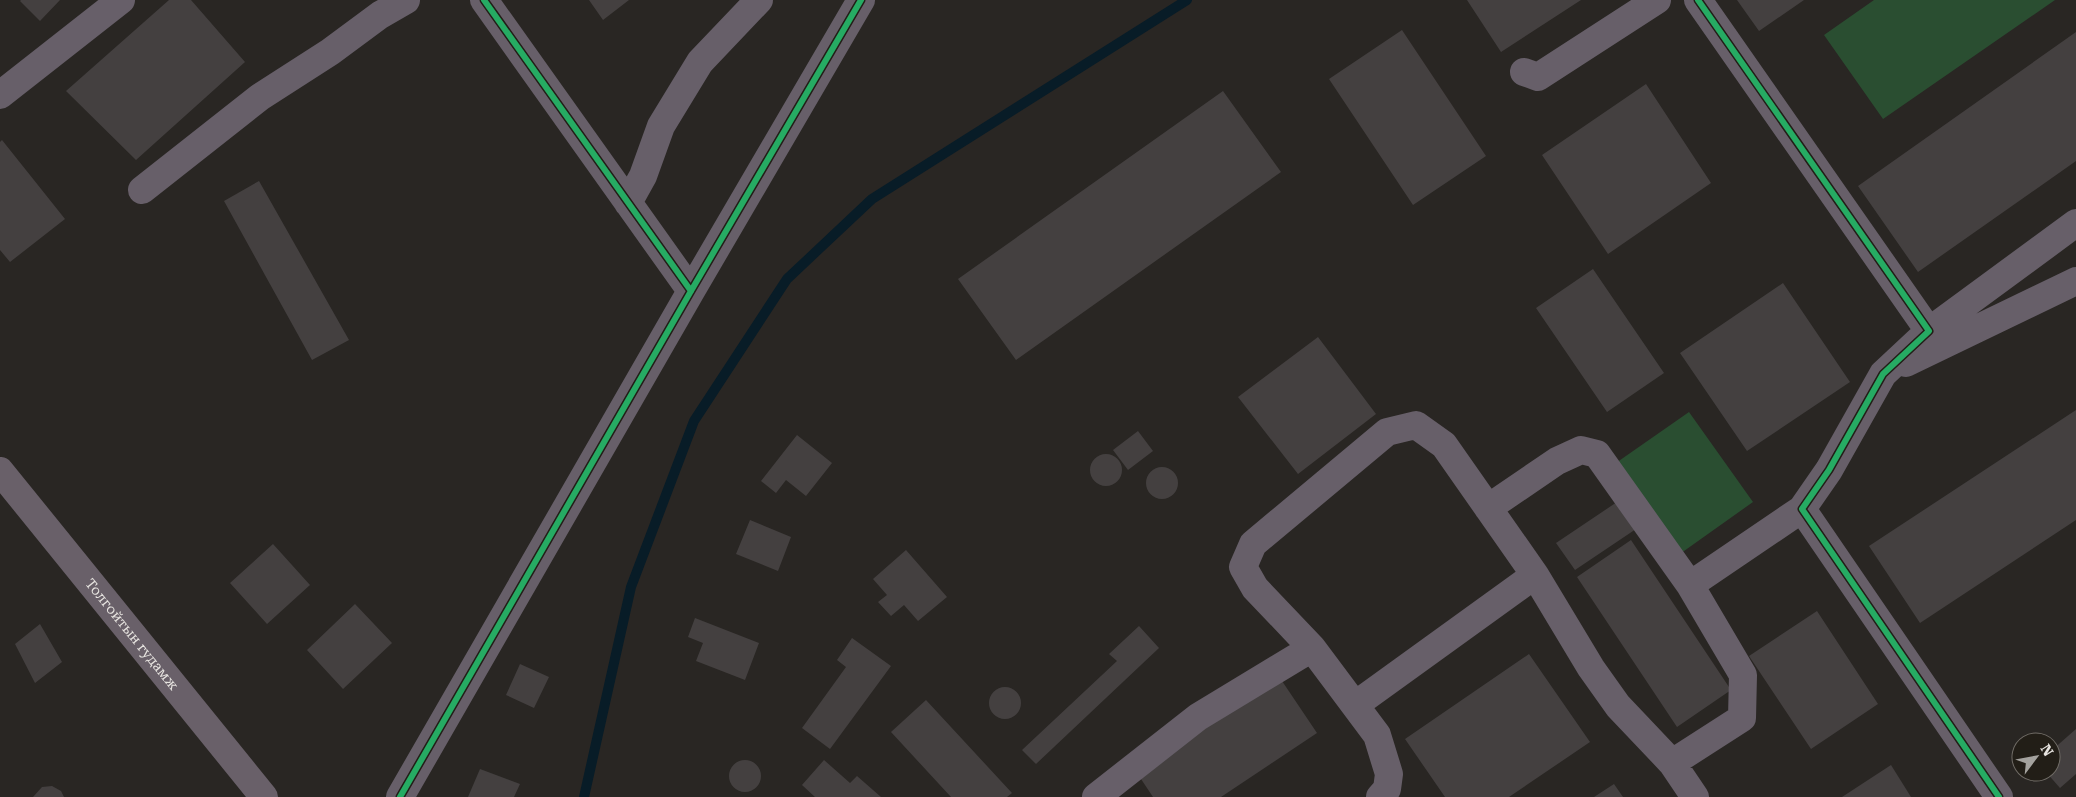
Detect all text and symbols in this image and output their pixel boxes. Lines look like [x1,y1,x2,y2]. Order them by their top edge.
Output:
street label: Толгойтын гудамж [82,575,182,693]
north arrow [2011,732,2061,782]
text: N [2037,741,2057,759]

